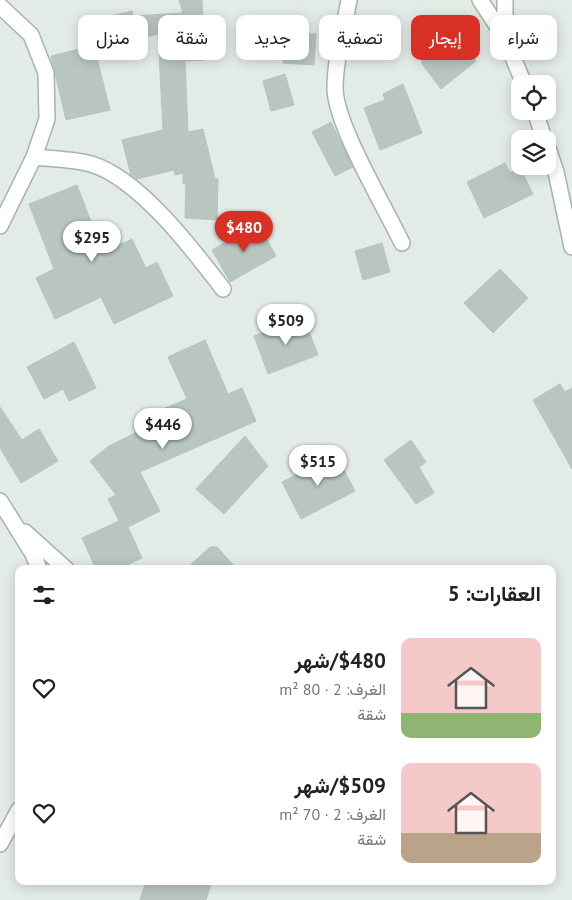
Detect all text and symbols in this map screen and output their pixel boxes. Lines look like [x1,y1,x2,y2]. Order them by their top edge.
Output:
chip: منزل [78,15,148,60]
chip: شقة [158,15,226,60]
chip: جديد [236,15,309,60]
chip: تصفية [319,15,401,60]
chip: إيجار [411,15,480,60]
chip: شراء [490,15,557,60]
map controls [511,75,556,175]
button: locate [511,75,556,120]
button: layers [511,130,556,175]
pin: $480 [214,210,274,253]
text: $480 [226,217,262,237]
pin: $295 [62,220,122,263]
text: $295 [74,227,110,247]
pin: $509 [256,304,316,346]
text: $509 [268,310,304,330]
pin: $446 [133,408,193,450]
text: $446 [145,414,181,434]
pin: $515 [288,444,348,487]
text: $515 [300,451,336,471]
text: العقارات: 5 [448,580,541,607]
icon: filters [30,581,58,609]
text: $480/شهر [294,647,386,674]
icon: home [441,658,501,718]
icon: heart [30,674,58,702]
text: الغرف: 2 · 80 m² [279,679,386,699]
text: شقة [357,704,386,724]
text: $509/شهر [294,772,386,799]
icon: home [441,783,501,843]
icon: heart [30,799,58,827]
text: الغرف: 2 · 70 m² [279,804,386,824]
text: شقة [357,829,386,849]

